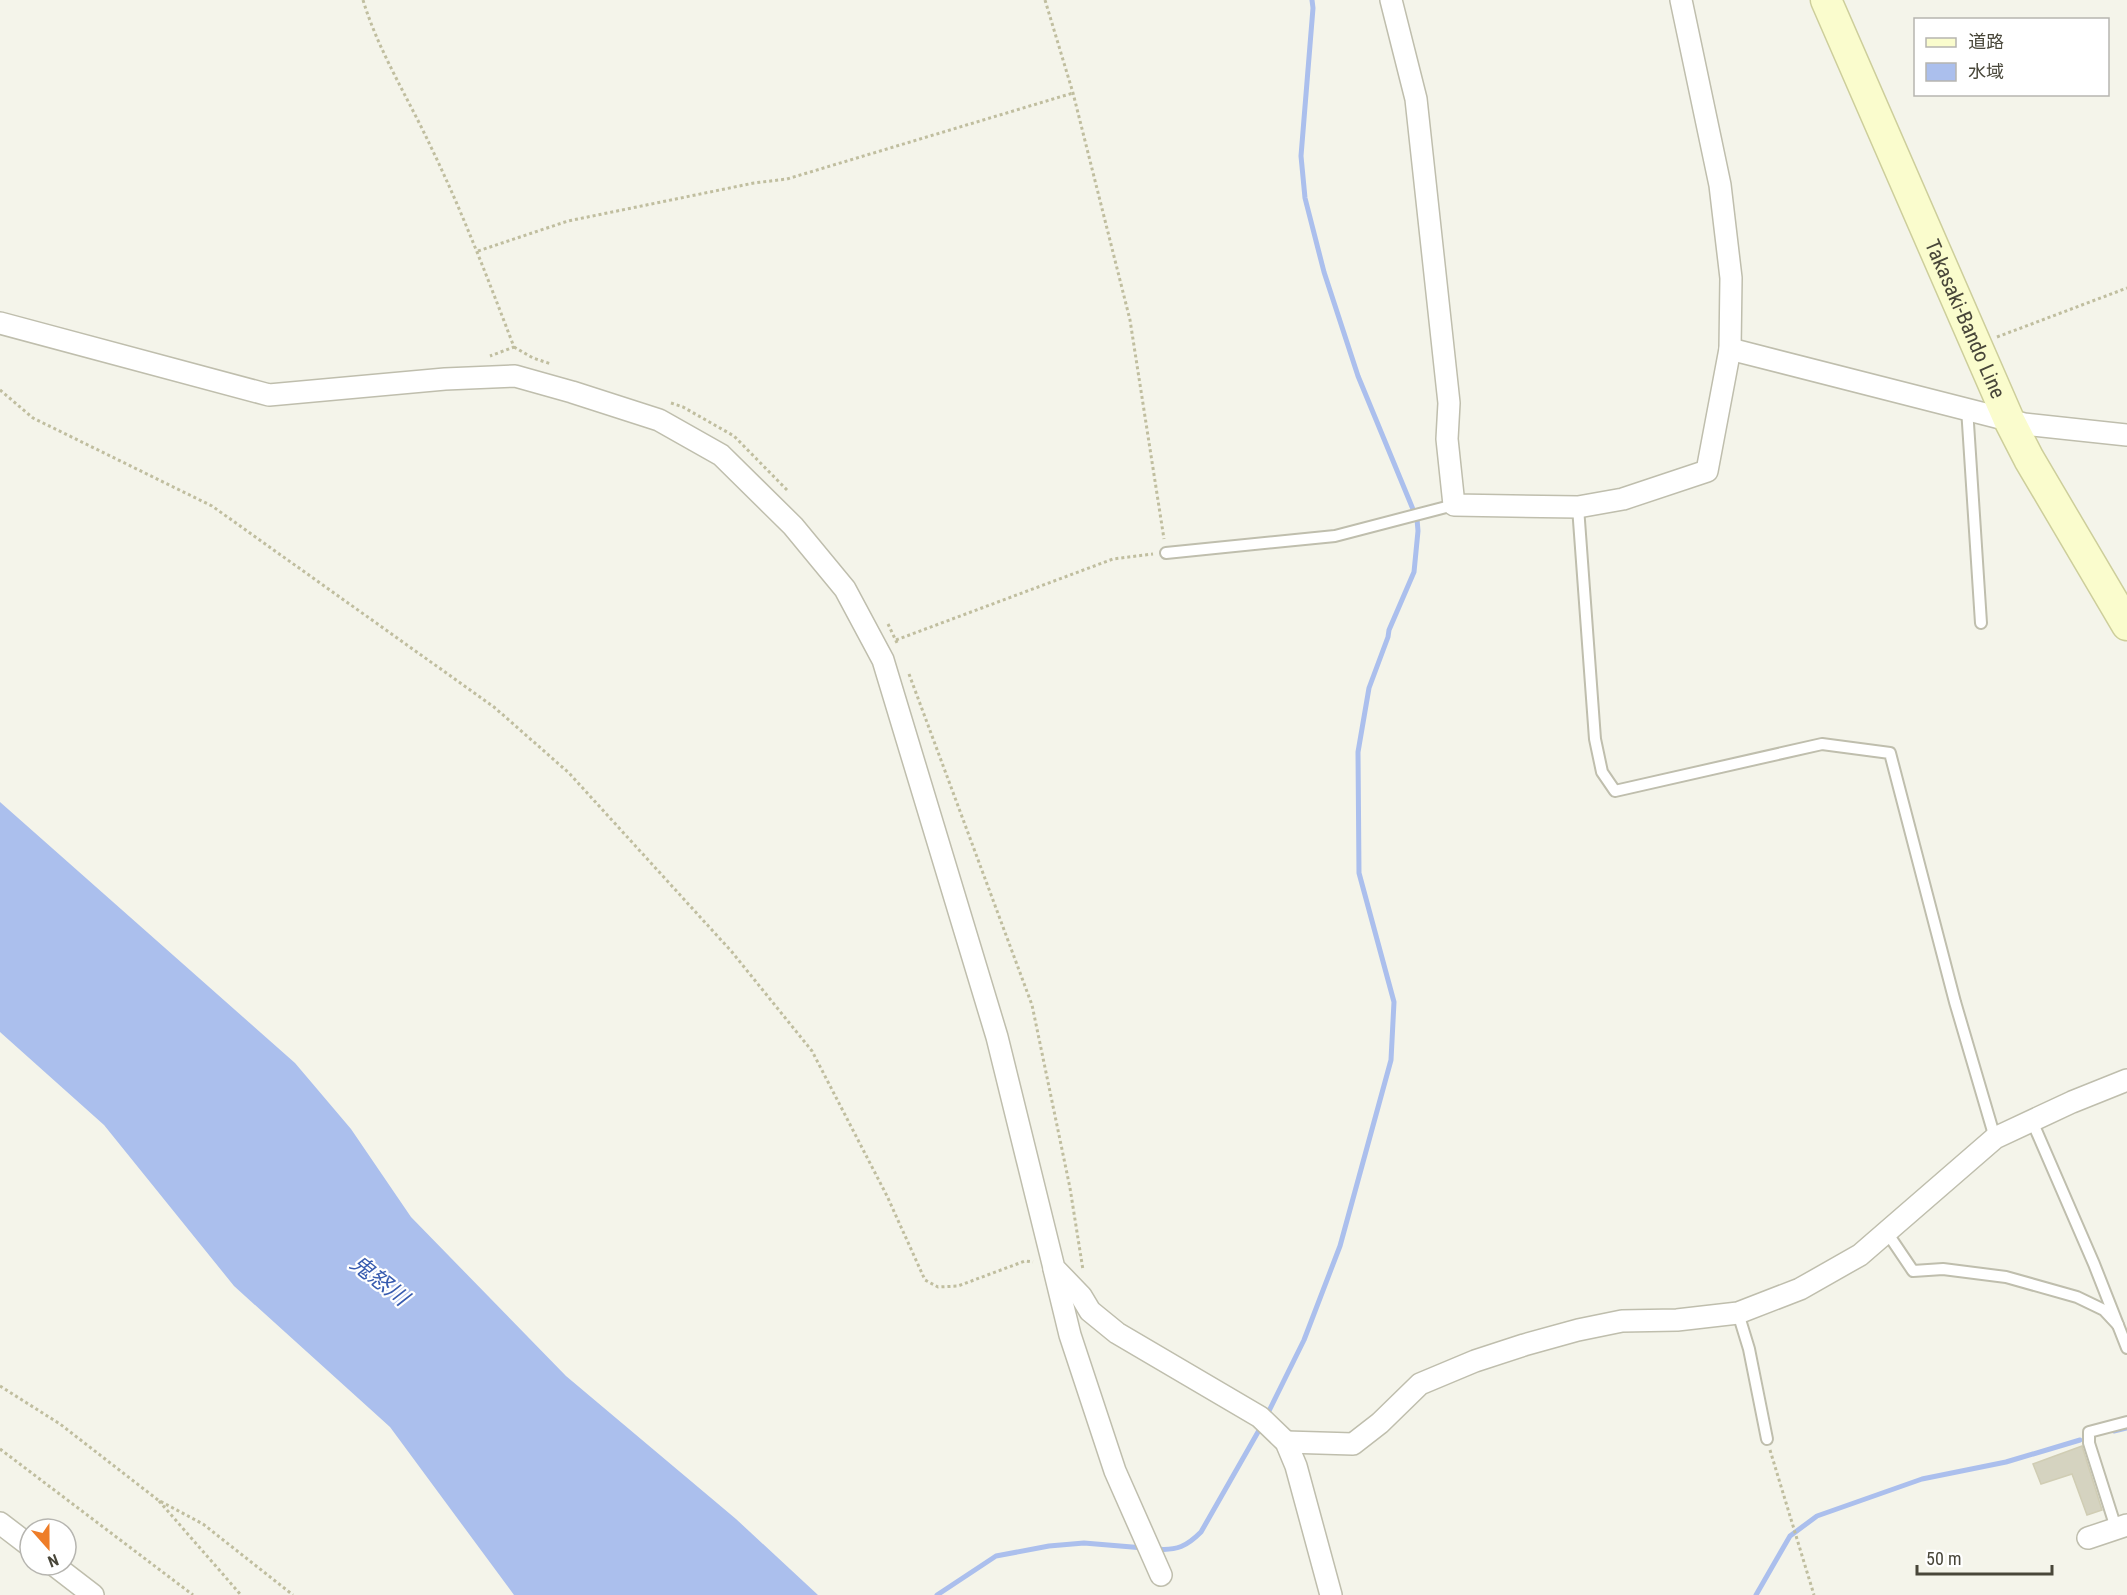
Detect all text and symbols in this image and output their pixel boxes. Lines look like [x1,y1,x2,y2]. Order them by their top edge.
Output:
legend [1914,18,2109,96]
text: 道路 [1968,31,2004,52]
text: 水域 [1968,61,2004,82]
street label: Takasaki-Bando Line [1920,236,2010,402]
water label: 鬼怒川 [346,1250,415,1312]
north arrow [18,1517,78,1577]
scale bar [1917,1538,2052,1576]
text: 50 m [1926,1548,1961,1569]
text: N [45,1550,61,1571]

